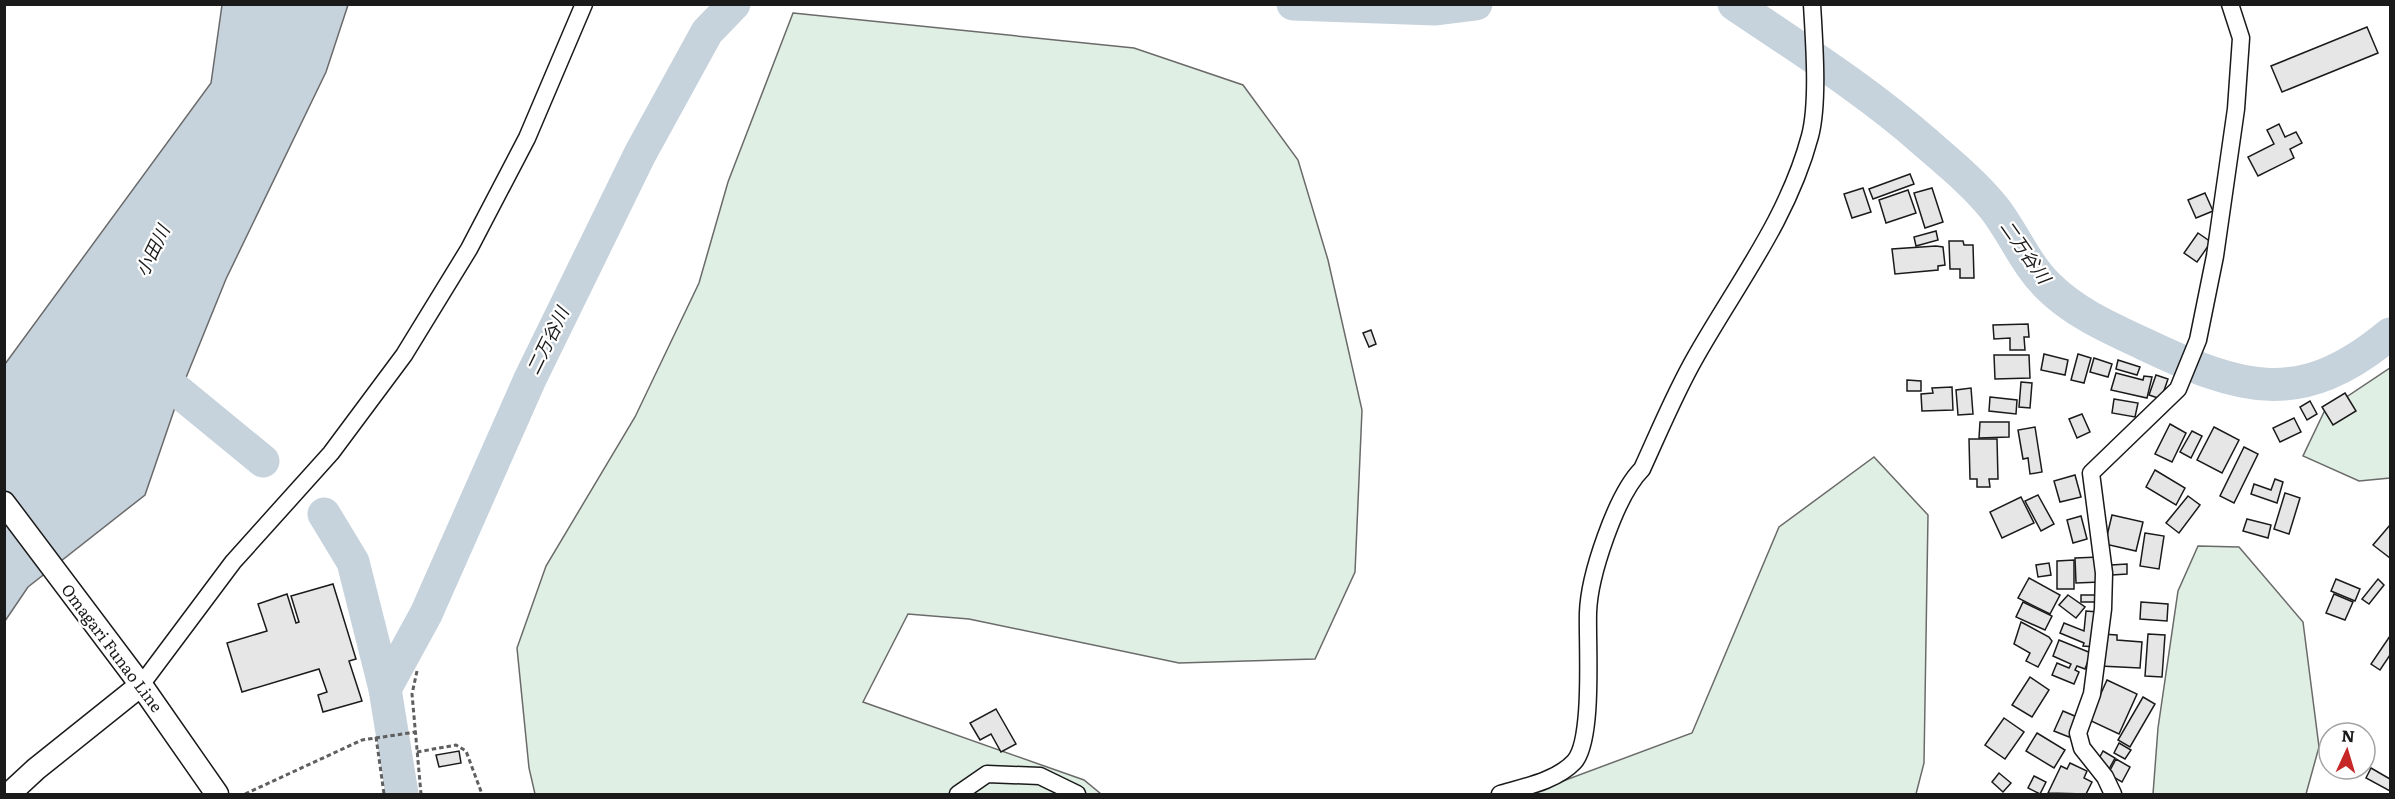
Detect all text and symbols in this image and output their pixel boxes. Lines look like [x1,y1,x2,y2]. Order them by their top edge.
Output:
water label: 二万谷川 [1995,214,2059,290]
water label: 小田川 [128,218,176,281]
water label: 二万谷川 [519,300,575,379]
street label: Omagari Funao Line [56,578,169,717]
north arrow [2317,721,2377,781]
text: N [2341,723,2356,747]

